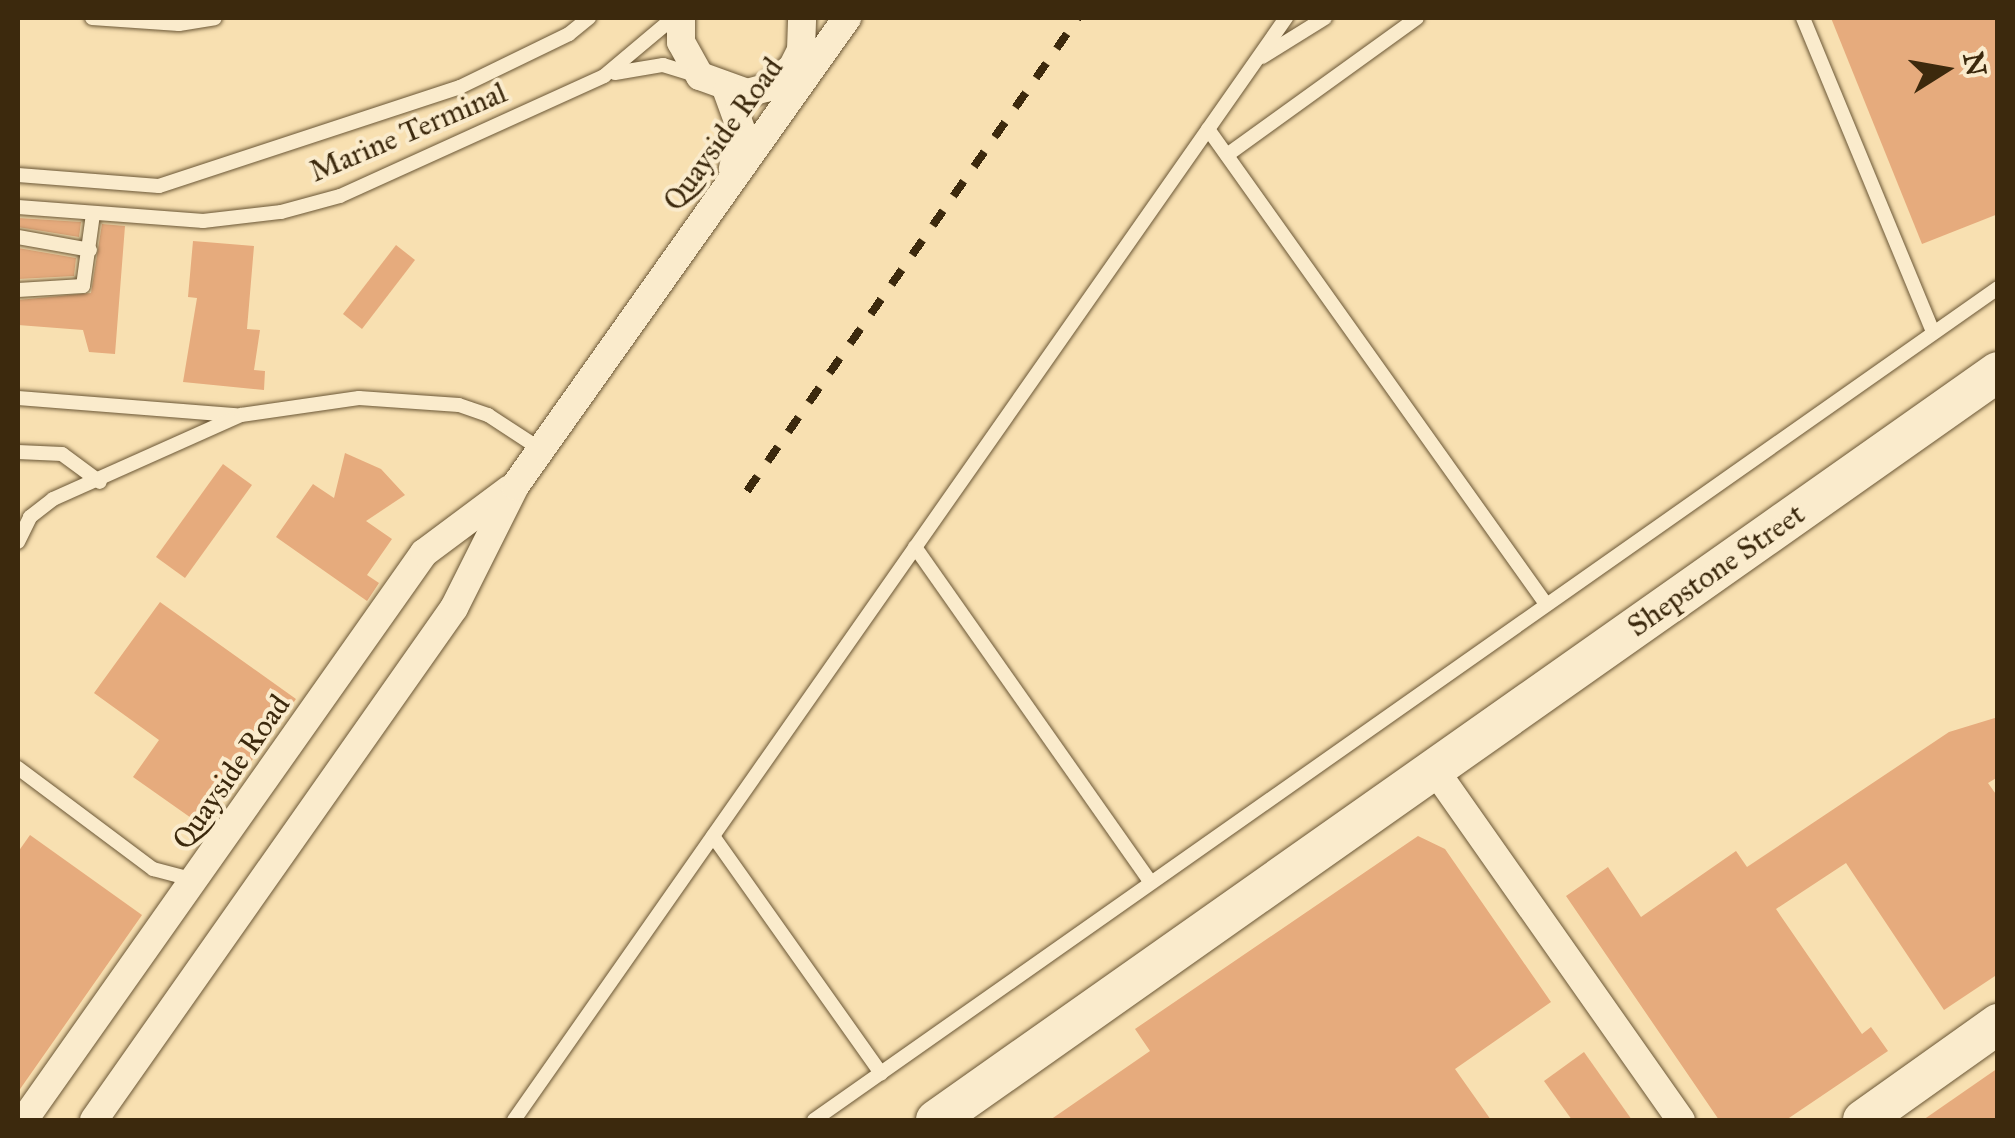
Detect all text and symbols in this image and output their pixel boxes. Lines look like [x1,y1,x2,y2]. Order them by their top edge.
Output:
north arrow [1895,20,1995,120]
text: N [1955,49,1994,79]
street label: Quayside Road [655,50,791,218]
street label: Marine Terminal [304,74,512,190]
street label: Shepstone Street [1620,496,1812,644]
street label: Quayside Road [164,688,298,856]

